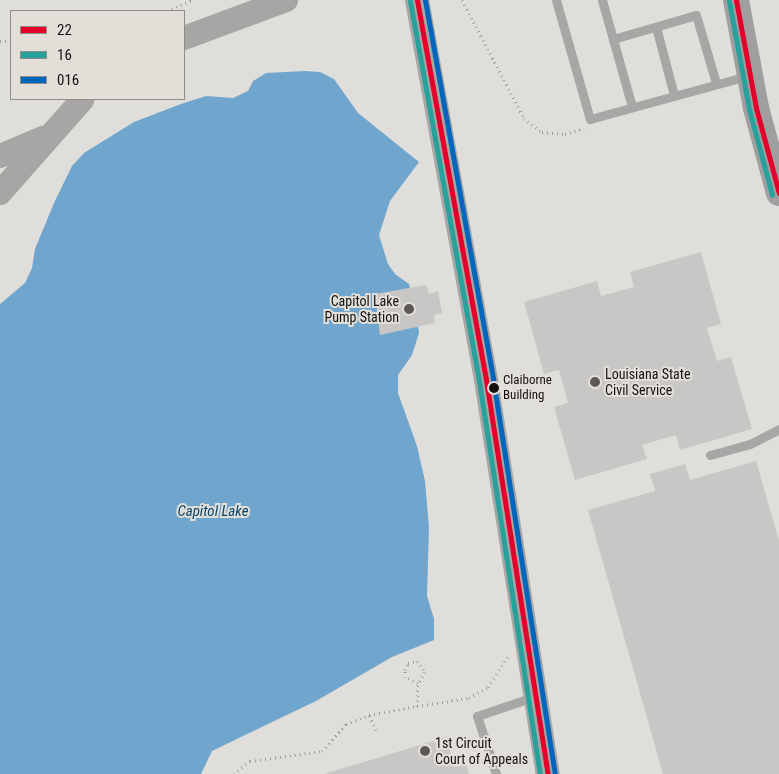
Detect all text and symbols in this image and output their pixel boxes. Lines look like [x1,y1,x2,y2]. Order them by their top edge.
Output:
legend [10,10,185,100]
text: 22 [57,21,72,39]
text: 16 [57,46,72,64]
text: 016 [57,71,79,89]
place label: Capitol Lake Pump Station [325,293,399,326]
marker: Capitol Lake Pump Station [403,303,415,315]
place label: Louisiana State Civil Service [605,366,690,398]
place label: Claiborne Building [503,373,552,404]
marker: Louisiana State Civil Service [589,376,601,388]
marker: Claiborne Building [489,383,499,393]
water label: Capitol Lake [177,503,249,521]
place label: 1st Circuit Court of Appeals [435,735,528,768]
marker: 1st Circuit Court of Appeals [419,745,431,757]

